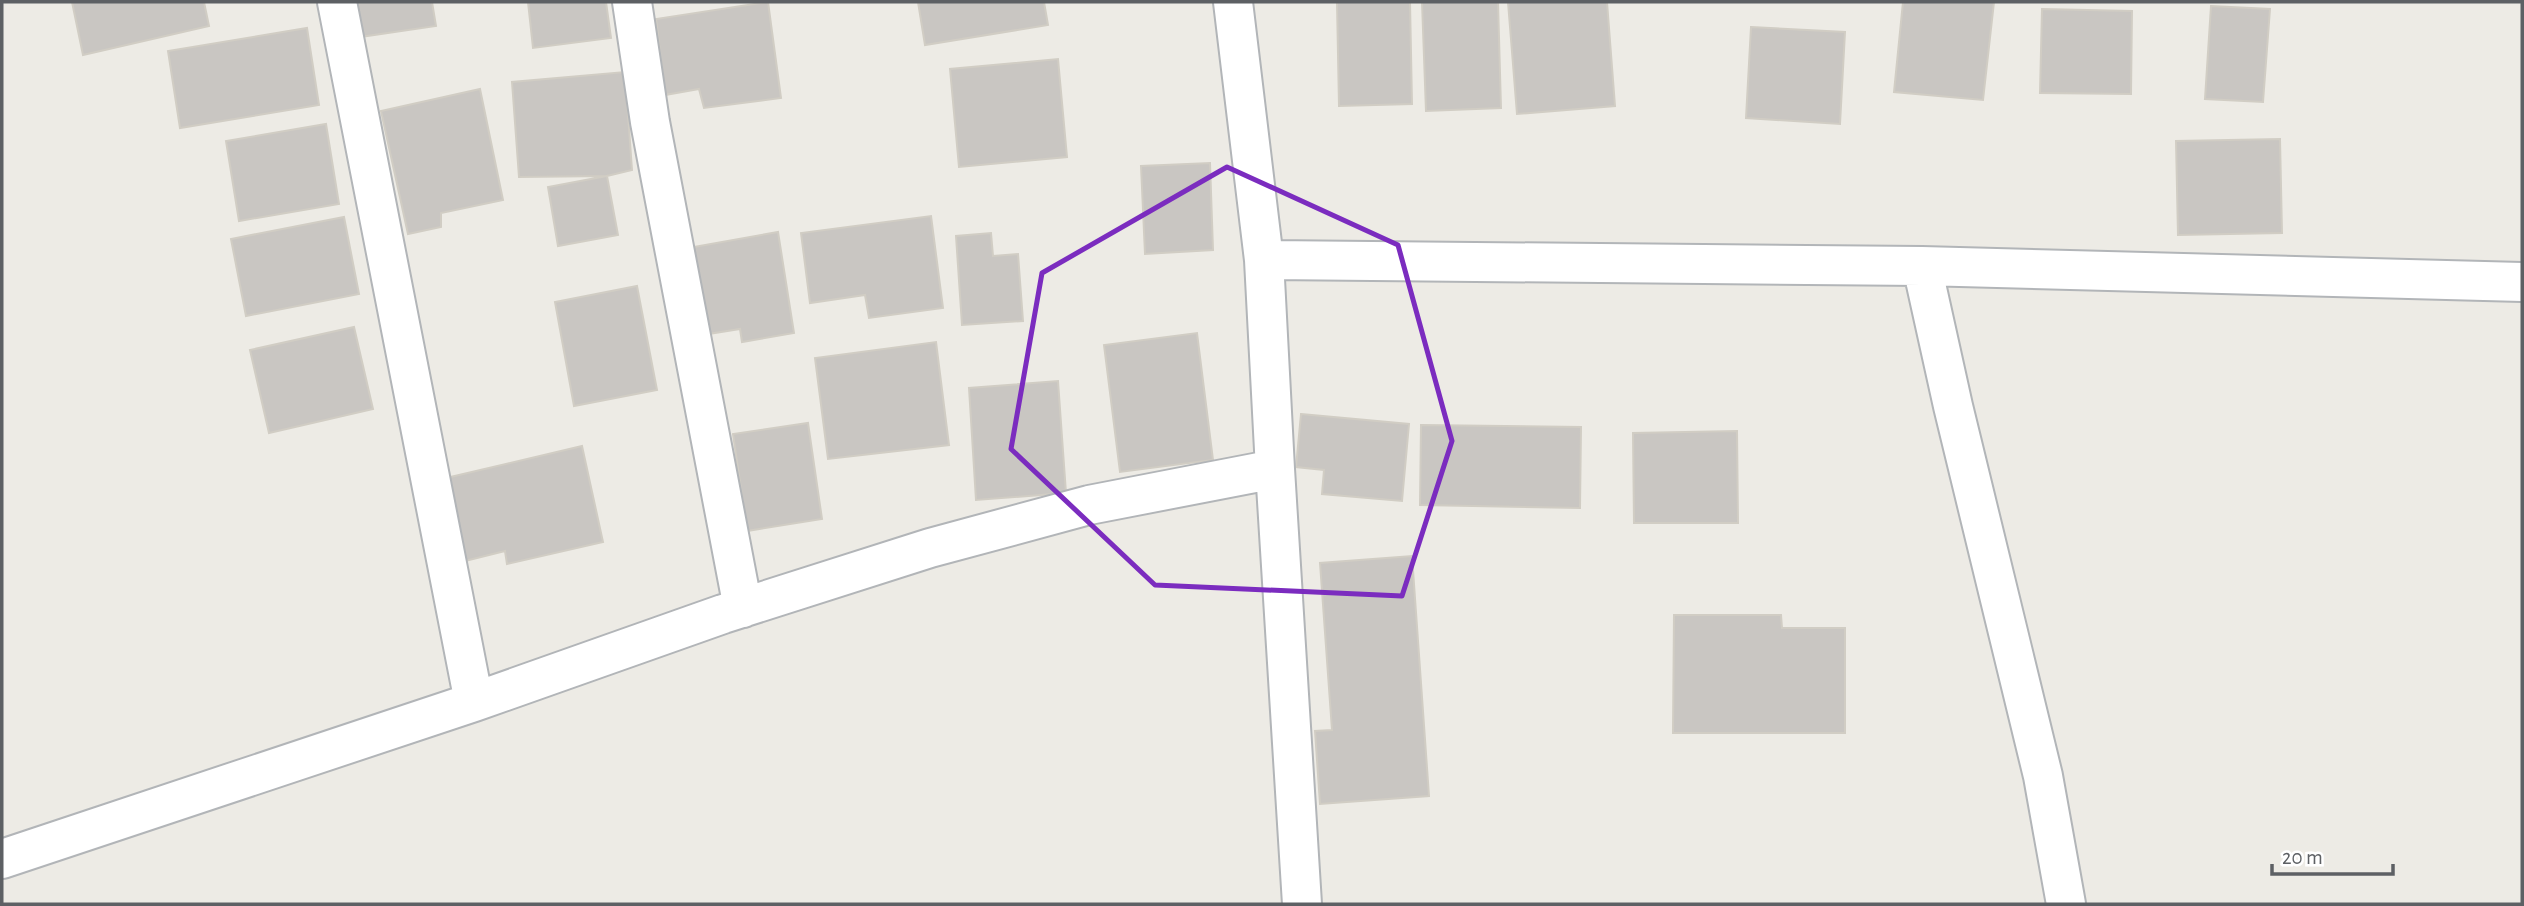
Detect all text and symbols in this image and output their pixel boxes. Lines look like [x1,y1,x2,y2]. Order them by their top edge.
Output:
scale bar [2272,832,2393,876]
text: 20 m [2282,847,2323,868]

